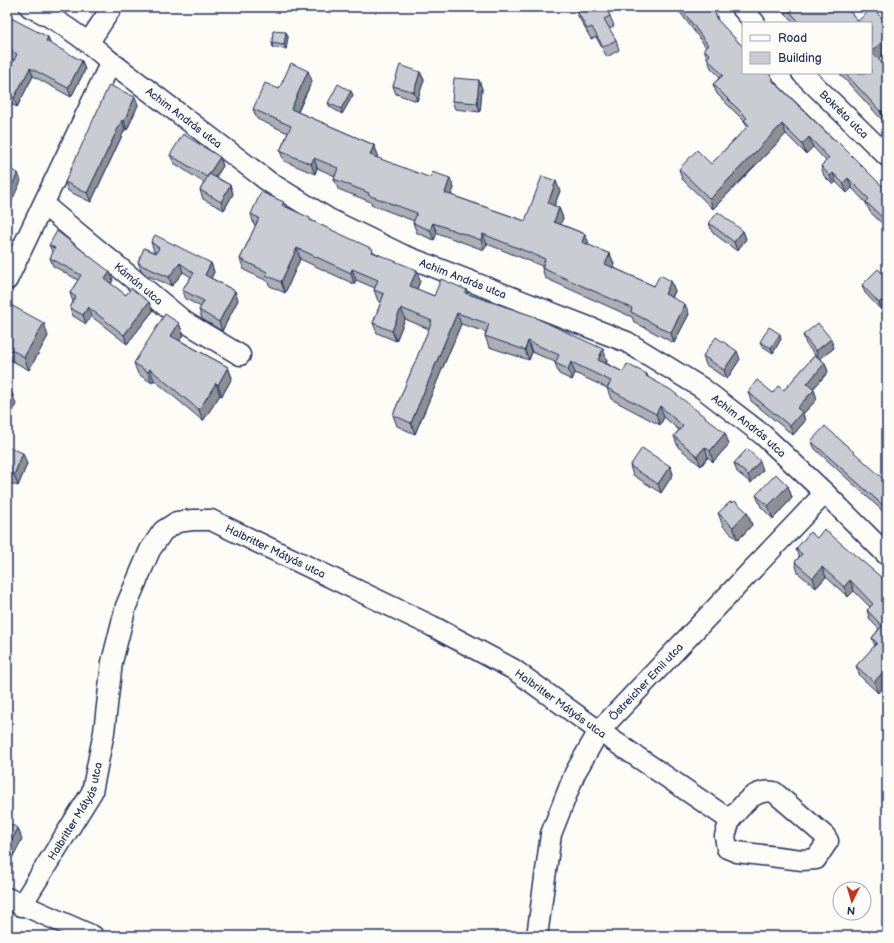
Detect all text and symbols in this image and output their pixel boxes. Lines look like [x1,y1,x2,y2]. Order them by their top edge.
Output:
legend [742,22,872,74]
text: Road [778,31,807,46]
text: Building [778,51,822,66]
street label: Achim András utca [143,85,224,151]
street label: Bokréta utca [817,88,871,141]
street label: Achim András utca [418,256,508,302]
street label: Kámán utca [111,260,165,308]
street label: Achim András utca [709,392,788,460]
street label: Halbritter Mátyás utca [223,522,327,581]
street label: Östreicher Emil utca [606,641,686,723]
street label: Halbritter Mátyás utca [512,667,608,741]
street label: Halbritter Mátyás utca [45,761,105,863]
north arrow [832,881,872,921]
text: N [846,904,856,917]

